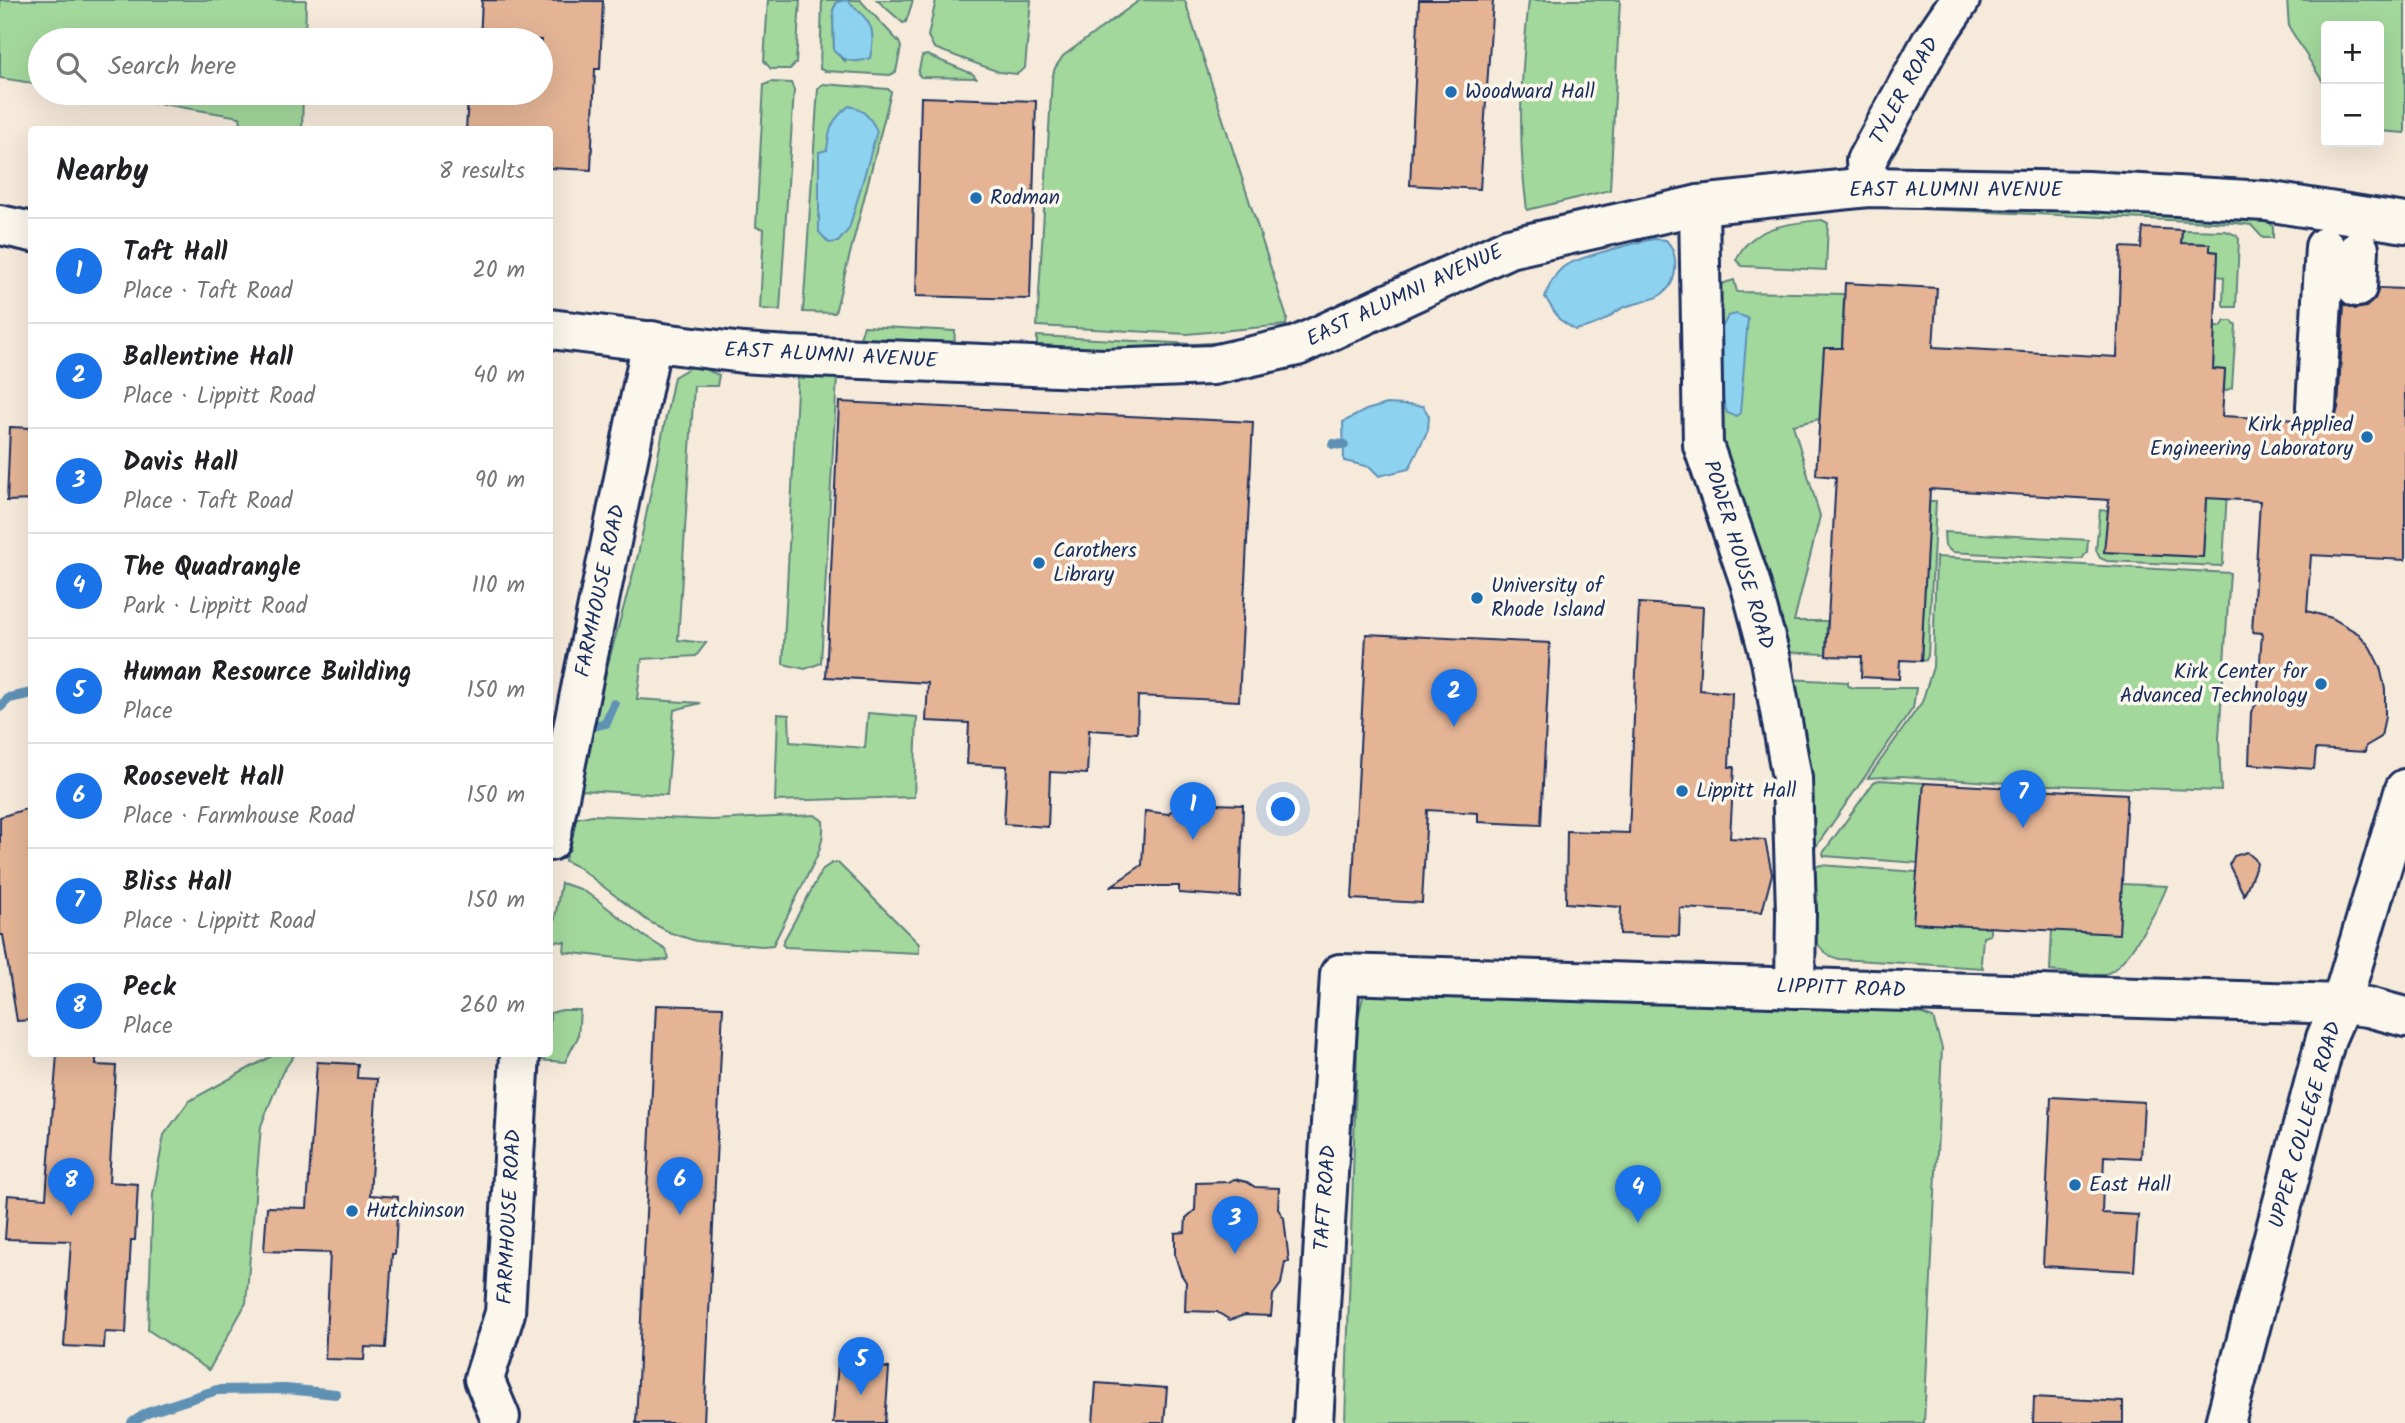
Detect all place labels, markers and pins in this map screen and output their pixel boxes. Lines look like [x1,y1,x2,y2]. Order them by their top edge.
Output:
place label: Woodward Hall [1465,76,1595,109]
marker: Woodward Hall [1443,84,1459,100]
place label: Rodman [990,182,1060,215]
marker: Rodman [968,190,984,206]
place label: Kirk Applied Engineering Laboratory [2150,409,2354,466]
marker: Kirk Applied Engineering Laboratory [2359,429,2375,445]
place label: Carothers Library [1053,535,1137,592]
marker: Carothers Library [1031,555,1047,571]
place label: University of Rhode Island [1491,570,1605,627]
marker: University of Rhode Island [1469,590,1485,606]
place label: Kirk Center for Advanced Technology [2120,656,2308,713]
pin: 2 [1431,669,1477,727]
marker: Kirk Center for Advanced Technology [2313,676,2329,692]
pin: 7 [2000,770,2046,828]
place label: Lippitt Hall [1696,775,1796,808]
pin: 1 [1170,782,1216,840]
marker: Lippitt Hall [1674,783,1690,799]
pin: 6 [657,1157,703,1215]
pin: 8 [48,1158,94,1216]
pin: 4 [1615,1165,1661,1223]
place label: East Hall [2089,1169,2171,1202]
marker: East Hall [2067,1177,2083,1193]
place label: Hutchinson [366,1195,465,1228]
pin: 3 [1212,1196,1258,1254]
marker: Hutchinson [344,1203,360,1219]
pin: 5 [838,1337,884,1395]

